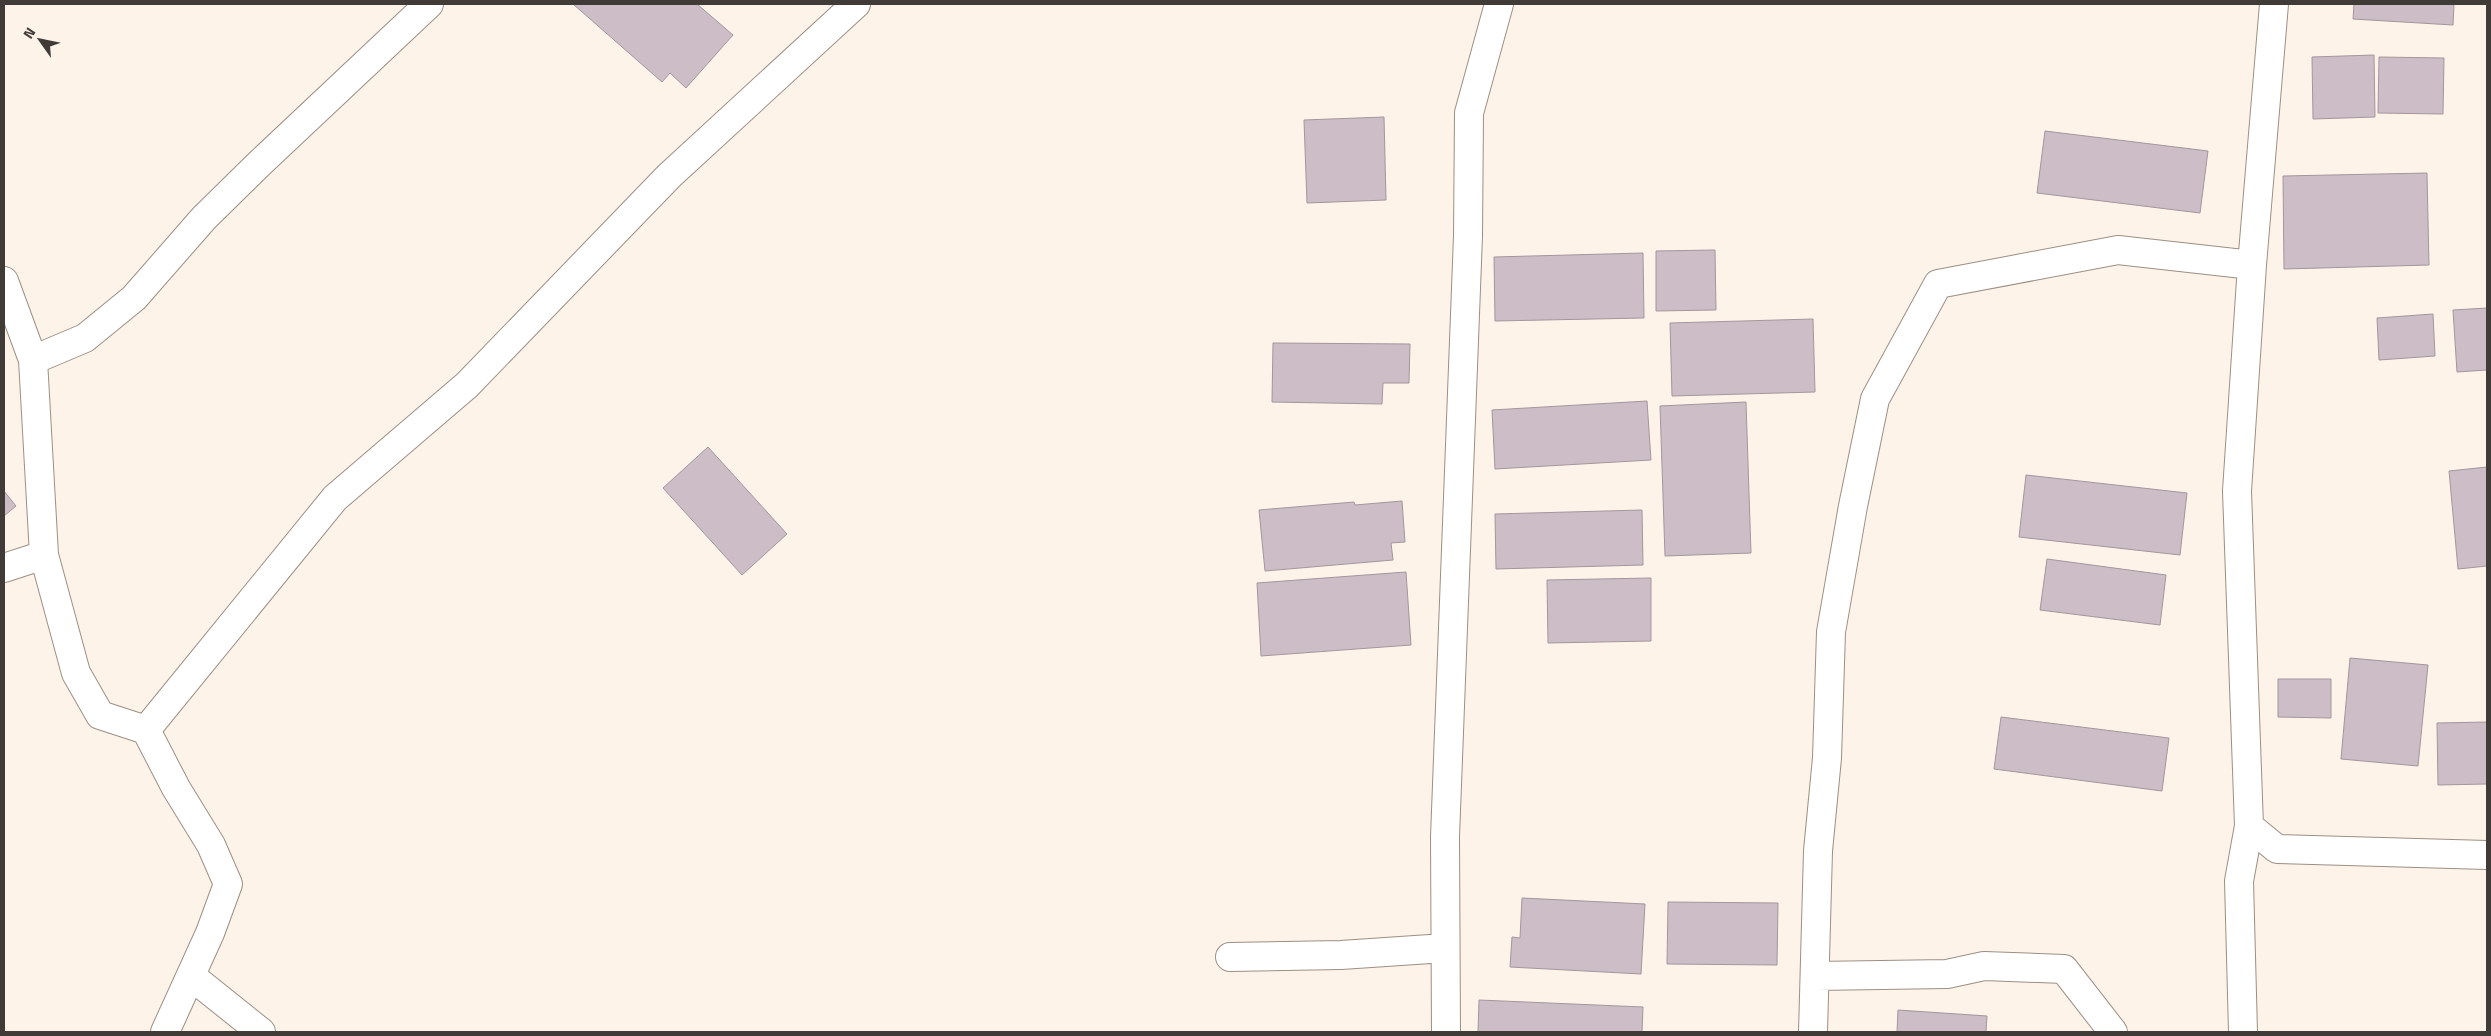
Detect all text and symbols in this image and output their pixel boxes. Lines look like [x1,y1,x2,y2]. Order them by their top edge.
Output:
north arrow [15,15,65,65]
text: N [17,23,40,42]

